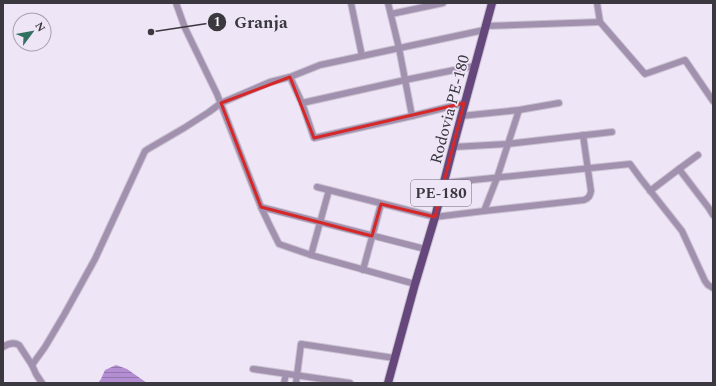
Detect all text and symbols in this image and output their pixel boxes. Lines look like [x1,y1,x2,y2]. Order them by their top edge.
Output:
callout: Granja [207,7,296,36]
text: Granja [234,10,288,36]
north arrow [12,12,52,52]
text: 1 [214,13,220,32]
text: N [30,19,50,35]
street label: Rodovia PE-180 [424,52,476,166]
road number: PE-180 [411,180,471,206]

